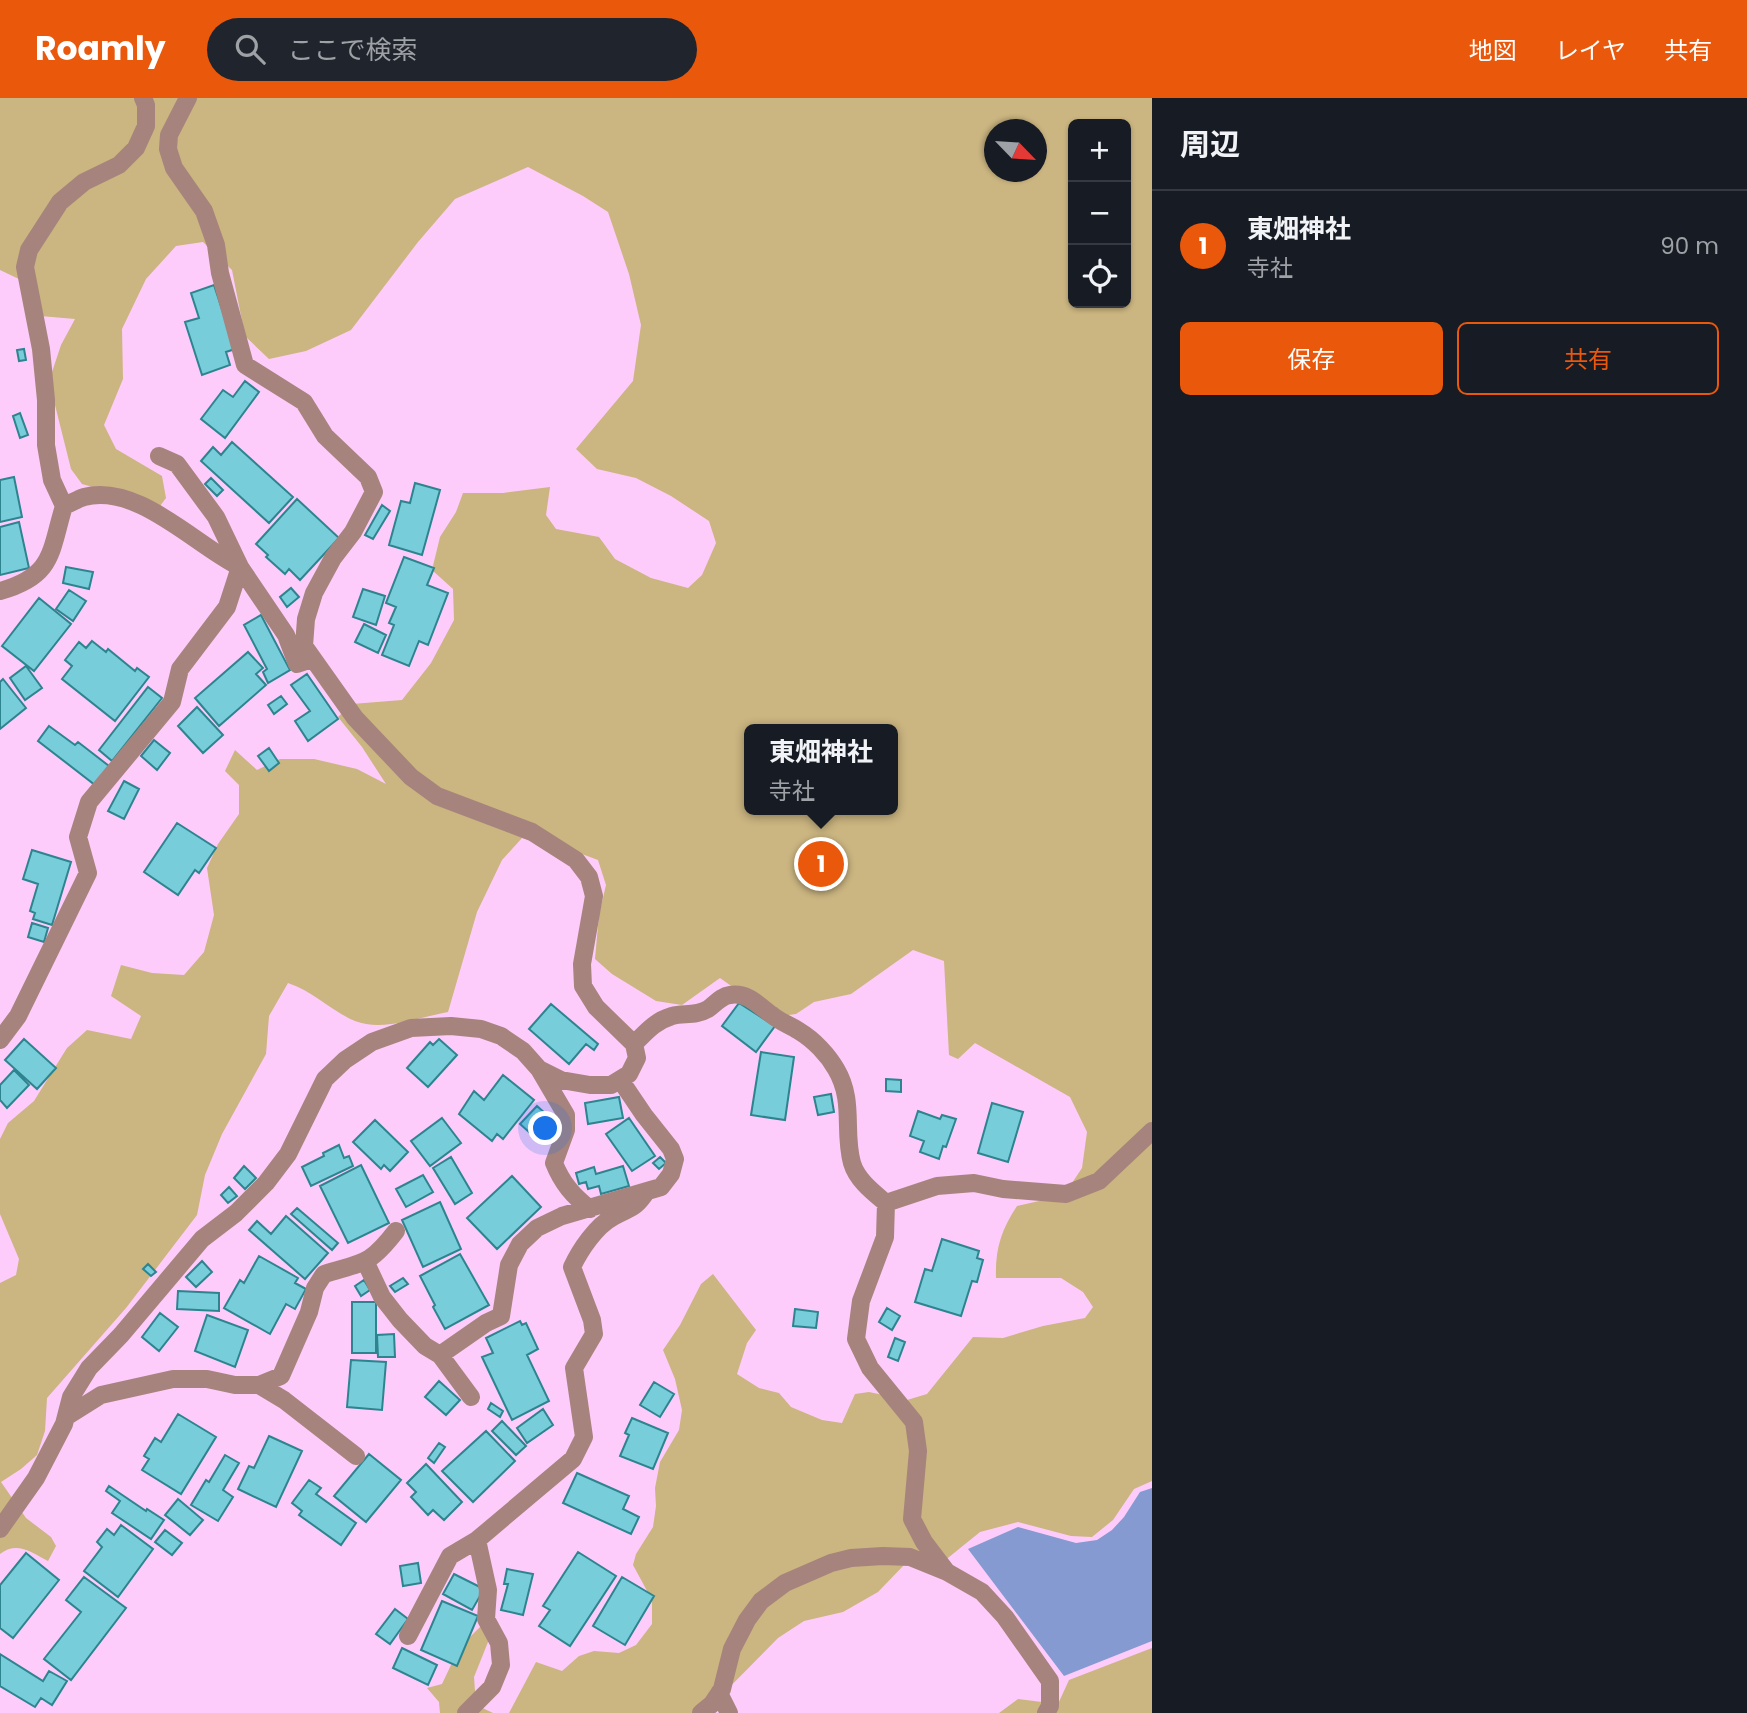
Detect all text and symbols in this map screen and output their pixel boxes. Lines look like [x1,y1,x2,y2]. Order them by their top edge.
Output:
search box [207,18,697,81]
text: Roamly [35,25,165,72]
icon: search [231,30,269,68]
text: ここで検索 [287,32,418,68]
text: 地図 [1469,34,1517,67]
text: レイヤ [1555,34,1626,67]
text: 共有 [1664,34,1712,67]
north arrow [984,119,1047,182]
map controls [1068,119,1131,308]
button: + [1068,119,1131,182]
text: 周辺 [1180,123,1240,166]
button: − [1068,182,1131,245]
text: 東畑神社 [1247,211,1351,247]
text: 1 [1199,230,1207,262]
text: 90 m [1660,230,1719,262]
button: locate [1068,245,1131,308]
text: 寺社 [1247,252,1293,284]
button: 保存 [1180,322,1443,395]
button: 共有 [1457,322,1719,395]
popup [744,724,898,815]
text: 東畑神社 [769,734,873,770]
text: 寺社 [769,775,815,807]
pin: 1 [798,838,844,890]
your location [528,1111,562,1145]

